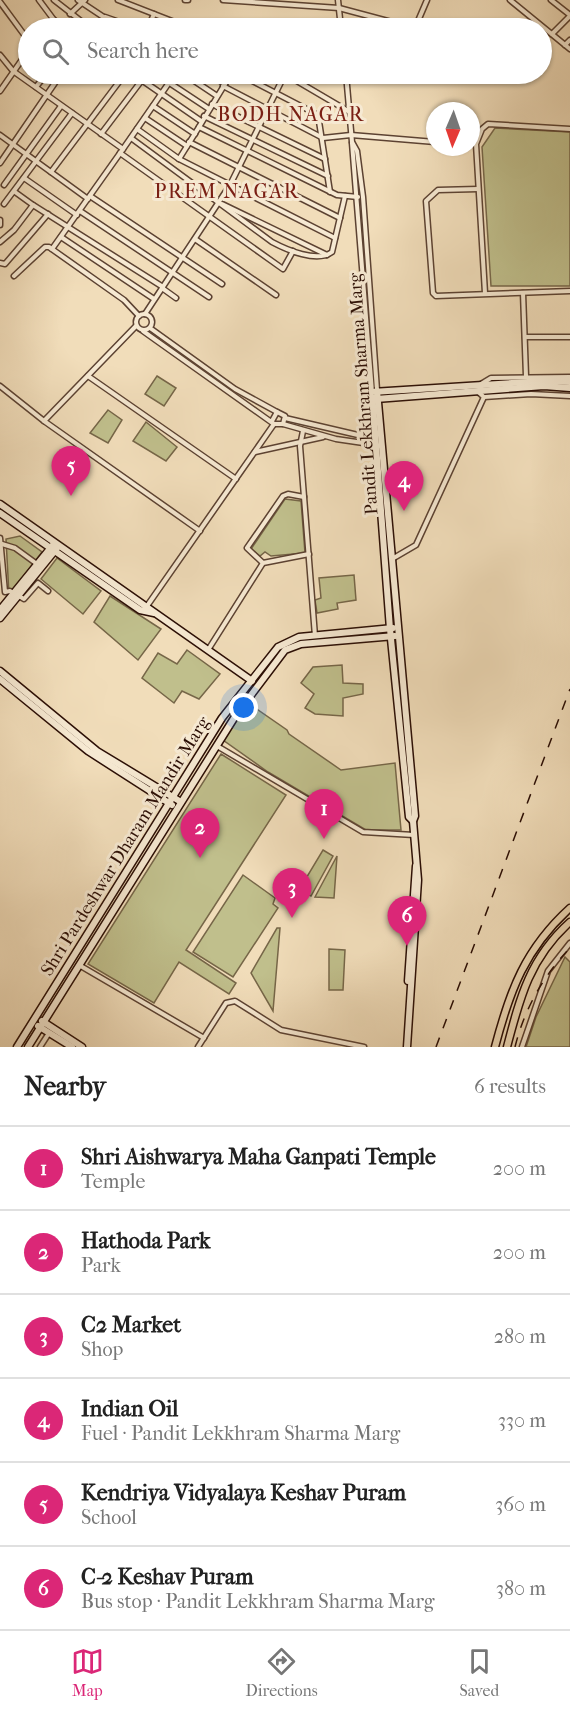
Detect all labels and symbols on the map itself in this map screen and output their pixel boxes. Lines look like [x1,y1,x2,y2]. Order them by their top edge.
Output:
north arrow [426,102,480,156]
district label: BODH NAGAR [217,103,365,126]
district label: PREM NAGAR [154,180,300,203]
street label: Pandit Lekkhram Sharma Marg [345,272,382,516]
pin: 5 [52,446,90,496]
pin: 4 [384,462,424,511]
your location [229,693,258,722]
street label: Shri Pardeshwar Dharam Mandir Marg [37,713,214,980]
pin: 1 [304,790,344,839]
pin: 2 [180,808,220,858]
pin: 3 [272,868,312,918]
pin: 6 [388,896,426,946]

